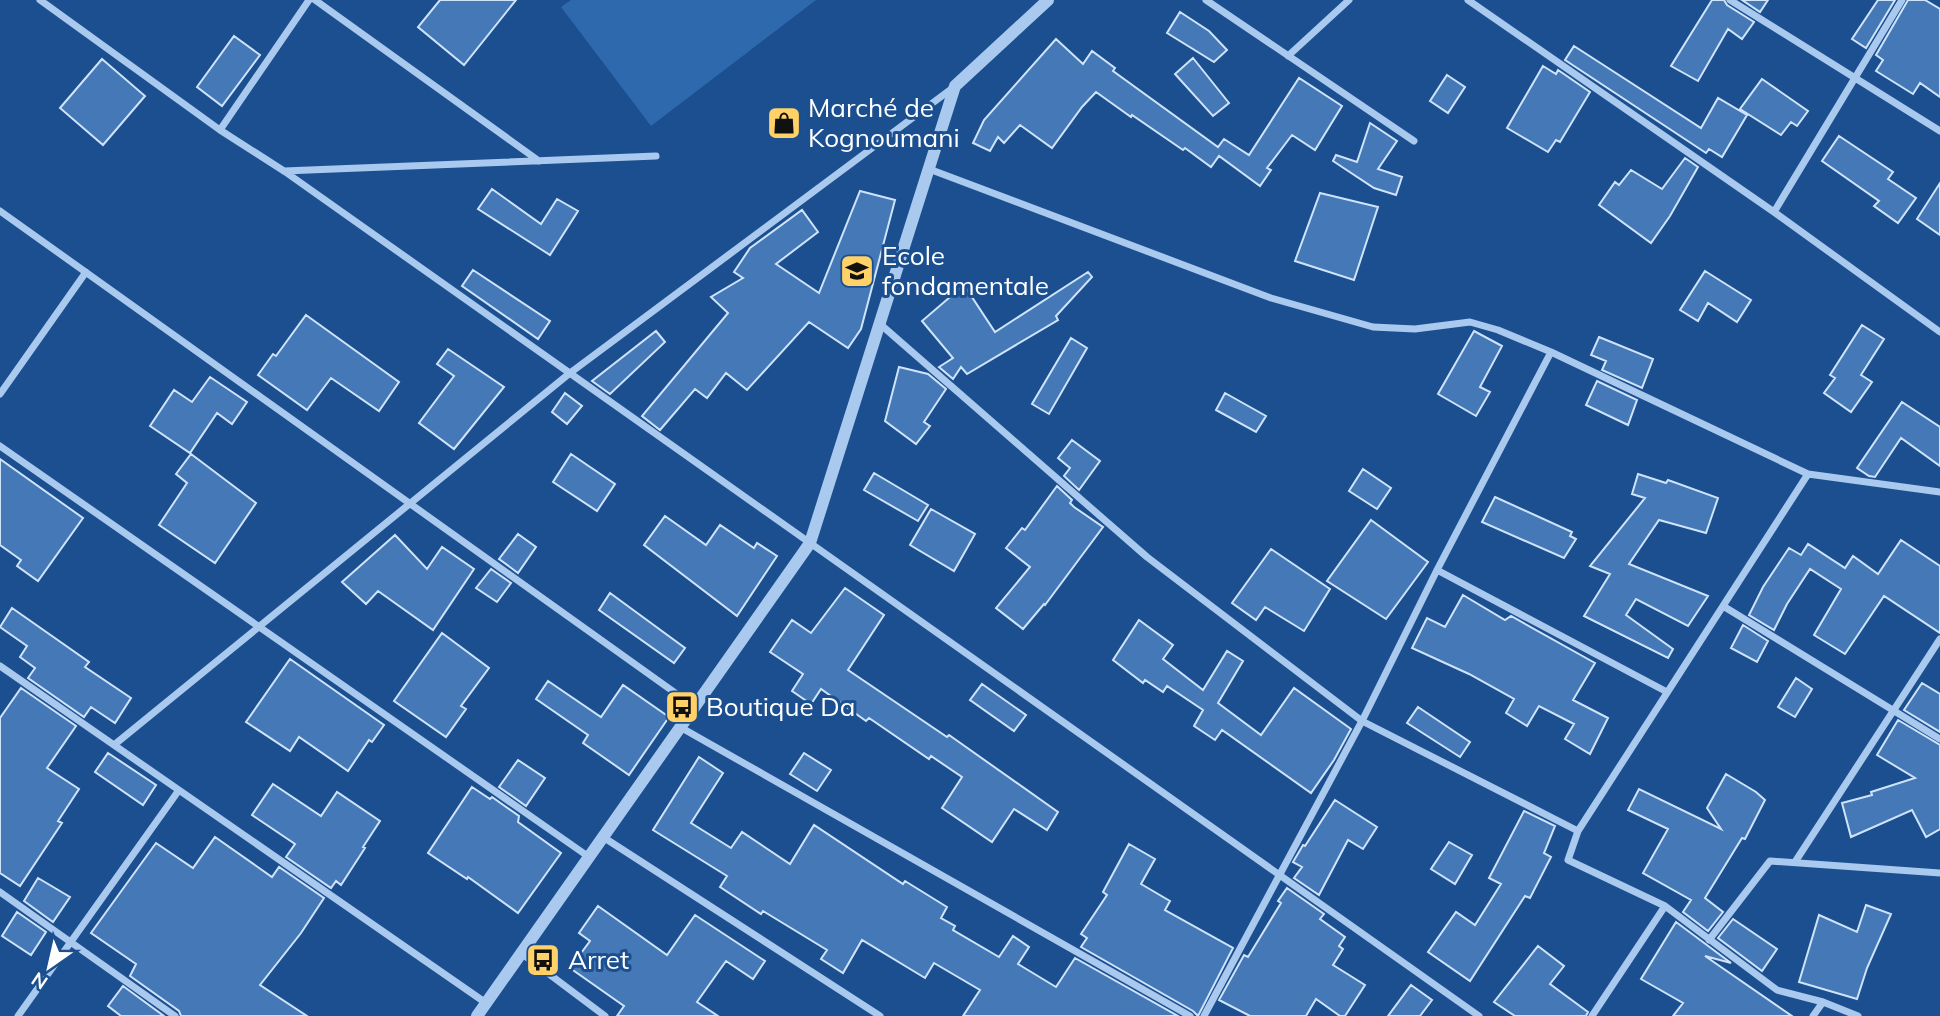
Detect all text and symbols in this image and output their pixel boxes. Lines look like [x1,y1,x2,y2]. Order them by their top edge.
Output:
place label: Marché de Kognoumani [808,91,960,154]
shop icon: Marché de Kognoumani [765,104,803,142]
place label: Ecole fondamentale [882,239,1049,302]
school or university icon: Ecole fondamentale [838,252,876,290]
bus stop icon: Boutique Da [663,688,701,726]
place label: Boutique Da [706,690,855,723]
north arrow [14,932,84,1002]
bus stop icon: Arret [524,941,562,979]
place label: Arret [568,943,629,976]
text: N [27,967,52,995]

